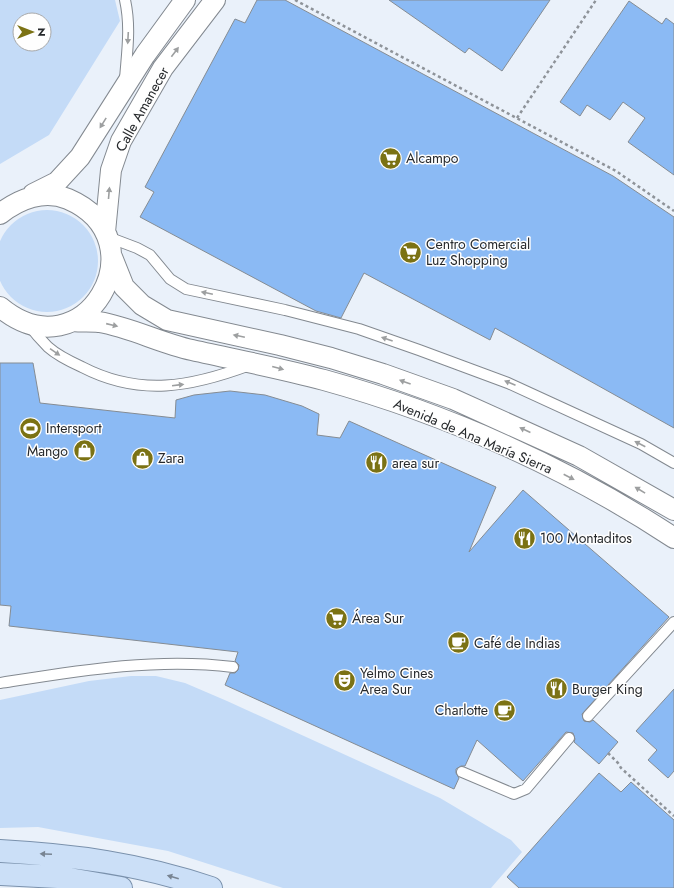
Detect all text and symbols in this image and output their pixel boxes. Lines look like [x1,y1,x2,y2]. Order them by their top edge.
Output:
north arrow [12,12,52,52]
text: N [34,28,50,36]
one-way arrow [125,32,132,44]
one-way arrow [171,47,179,58]
street label: Calle Amanecer [110,63,174,155]
one-way arrow [99,117,107,128]
supermarket icon: Alcampo [377,145,403,171]
place label: Alcampo [406,148,459,168]
one-way arrow [105,187,112,199]
place label: Centro Comercial Luz Shopping [426,234,530,270]
supermarket icon: Centro Comercial Luz Shopping [397,239,423,265]
one-way arrow [201,290,213,296]
one-way arrow [105,323,118,329]
one-way arrow [233,332,245,338]
one-way arrow [381,336,393,342]
one-way arrow [50,348,60,356]
one-way arrow [272,365,284,371]
one-way arrow [398,378,410,384]
one-way arrow [503,380,515,386]
one-way arrow [172,382,184,389]
street label: Avenida de Ana María Sierra [390,393,556,479]
sports icon: Intersport [17,415,43,441]
place label: Intersport [46,418,102,438]
one-way arrow [520,427,531,433]
shop icon: Mango [71,438,97,464]
place label: Mango [27,441,68,461]
one-way arrow [634,441,646,447]
shop icon: Zara [130,445,156,471]
place label: Zara [158,448,184,468]
restaurant icon: area sur [364,450,390,476]
place label: area sur [392,453,439,473]
one-way arrow [564,474,575,480]
one-way arrow [634,487,646,494]
restaurant icon: 100 Montaditos [512,525,538,551]
place label: 100 Montaditos [540,528,632,548]
supermarket icon: Área Sur [324,605,350,631]
place label: Área Sur [352,608,404,628]
cafe icon: Café de Indias [445,630,471,656]
place label: Café de Indias [474,633,560,653]
place label: Yelmo Cines Area Sur [360,663,433,699]
theatre icon: Yelmo Cines Area Sur [331,668,357,694]
restaurant icon: Burger King [544,676,570,702]
place label: Burger King [572,679,643,699]
cafe icon: Charlotte [491,697,517,723]
place label: Charlotte [435,700,488,720]
one-way arrow [40,850,52,857]
one-way arrow [167,874,179,880]

